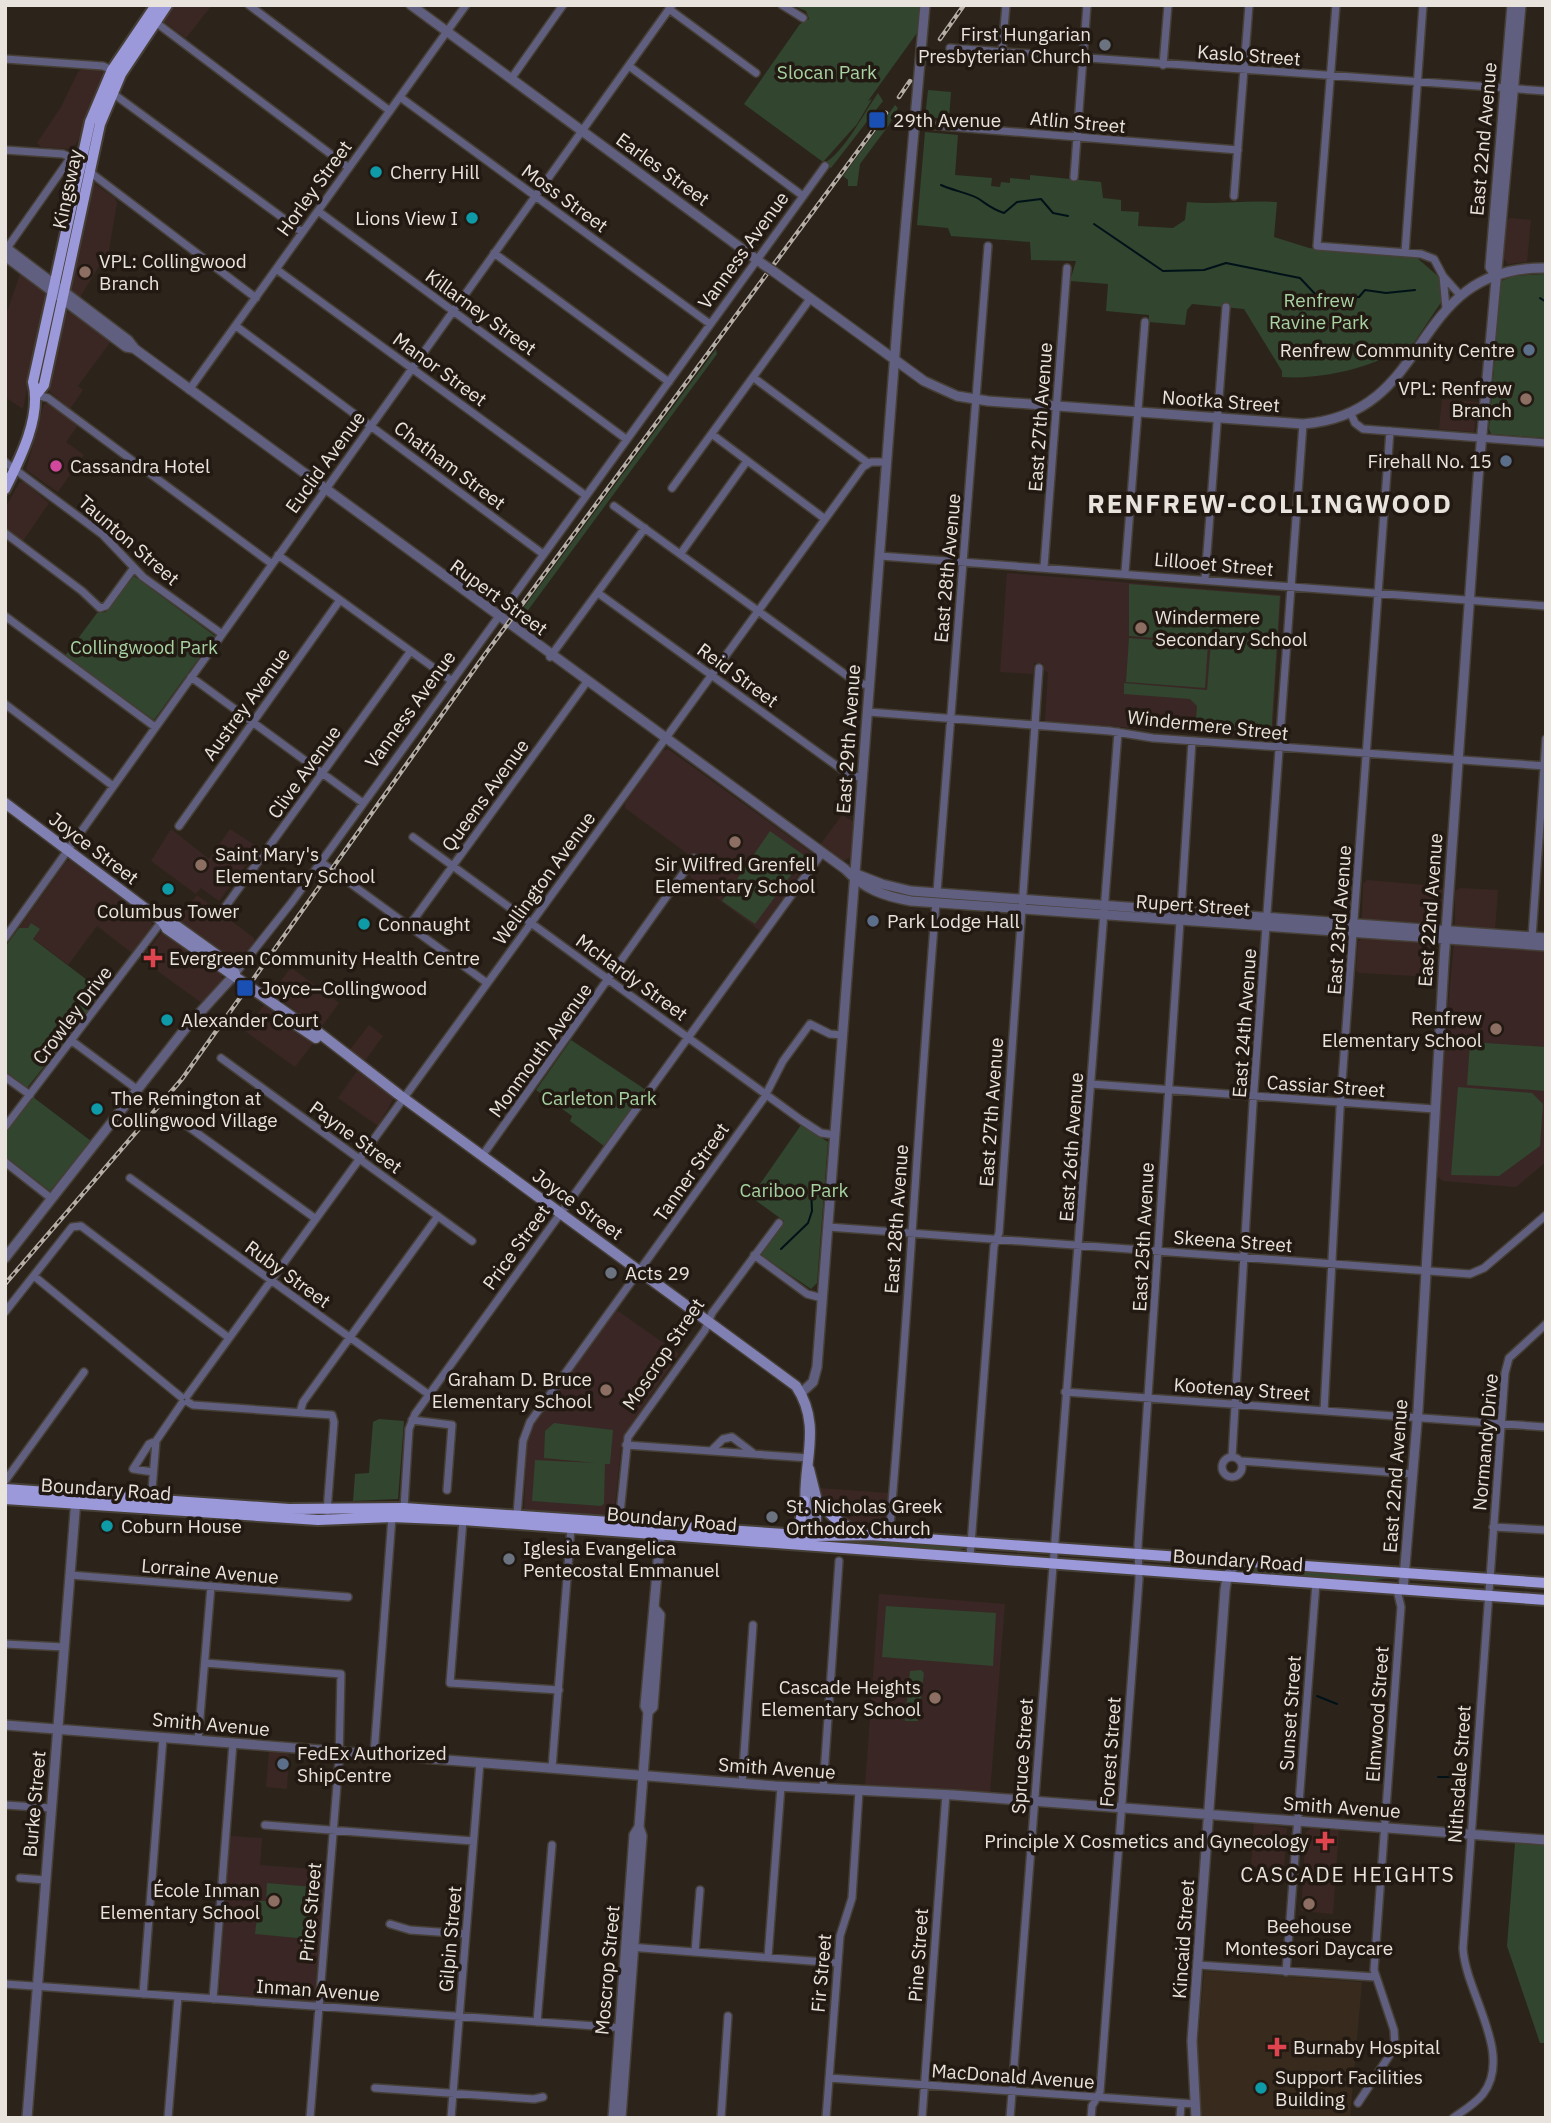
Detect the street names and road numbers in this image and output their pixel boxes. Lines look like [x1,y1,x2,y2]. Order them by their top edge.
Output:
street label: Kaslo Street [1197,39,1301,71]
street label: East 22nd Avenue [1464,61,1502,217]
street label: Atlin Street [1029,106,1127,138]
street label: Earles Street [612,127,714,211]
street label: Horley Street [271,135,357,241]
street label: Kingsway [47,147,87,231]
street label: Moss Street [517,159,613,237]
street label: Vanness Avenue [692,187,794,313]
street label: Killarney Street [421,264,541,360]
street label: Manor Street [388,327,492,411]
street label: East 27th Avenue [1023,342,1057,492]
street label: Nootka Street [1161,385,1281,417]
street label: Euclid Avenue [280,406,370,518]
street label: Chatham Street [389,415,511,515]
street label: Taunton Street [74,490,184,590]
street label: East 28th Avenue [929,492,965,644]
street label: Lillooet Street [1153,547,1275,581]
street label: Rupert Street [446,554,552,640]
street label: Reid Street [693,637,783,713]
street label: Austrey Avenue [197,643,295,765]
street label: Vanness Avenue [359,646,461,772]
street label: East 29th Avenue [831,664,865,814]
street label: Windermere Street [1126,705,1290,745]
street label: Clive Avenue [262,721,346,823]
street label: Queens Avenue [436,734,534,856]
street label: Joyce Street [44,806,144,890]
street label: Wellington Avenue [488,807,600,949]
street label: East 22nd Avenue [1413,832,1447,988]
street label: East 23rd Avenue [1322,844,1356,996]
street label: Rupert Street [1135,889,1251,921]
street label: McHardy Street [571,928,693,1026]
street label: East 24th Avenue [1227,948,1261,1098]
street label: Crowley Drive [27,961,117,1069]
street label: Monmouth Avenue [483,978,597,1122]
street label: East 27th Avenue [974,1037,1008,1187]
street label: Cassiar Street [1266,1070,1386,1102]
street label: East 26th Avenue [1054,1072,1088,1222]
street label: Payne Street [305,1095,407,1179]
street label: Tanner Street [648,1118,734,1226]
street label: East 28th Avenue [879,1144,913,1294]
street label: East 25th Avenue [1127,1162,1159,1312]
street label: Joyce Street [528,1163,628,1245]
street label: Price Street [477,1200,555,1294]
street label: Skeena Street [1173,1225,1293,1257]
street label: Ruby Street [241,1235,335,1313]
street label: Moscrop Street [617,1293,709,1415]
street label: Kootenay Street [1173,1372,1311,1406]
street label: Normandy Drive [1467,1372,1503,1512]
street label: East 22nd Avenue [1378,1398,1412,1554]
street label: Boundary Road [40,1472,172,1506]
street label: Boundary Road [606,1501,738,1537]
street label: Boundary Road [1172,1543,1304,1577]
street label: Lorraine Avenue [140,1553,280,1589]
street label: Elmwood Street [1360,1645,1394,1783]
street label: Sunset Street [1274,1655,1306,1771]
street label: Forest Street [1094,1696,1126,1808]
street label: Spruce Street [1006,1697,1038,1815]
street label: Nithsdale Street [1442,1704,1476,1844]
street label: Smith Avenue [151,1707,271,1741]
street label: Burke Street [17,1750,51,1858]
street label: Smith Avenue [717,1752,837,1784]
street label: Smith Avenue [1282,1791,1402,1823]
street label: Price Street [294,1861,326,1963]
street label: Kincaid Street [1167,1878,1199,2000]
street label: Gilpin Street [433,1885,467,1993]
street label: Moscrop Street [589,1904,625,2036]
street label: Pine Street [903,1907,933,2003]
street label: Fir Street [806,1933,836,2013]
street label: Inman Avenue [255,1974,381,2006]
street label: MacDonald Avenue [931,2058,1095,2094]

